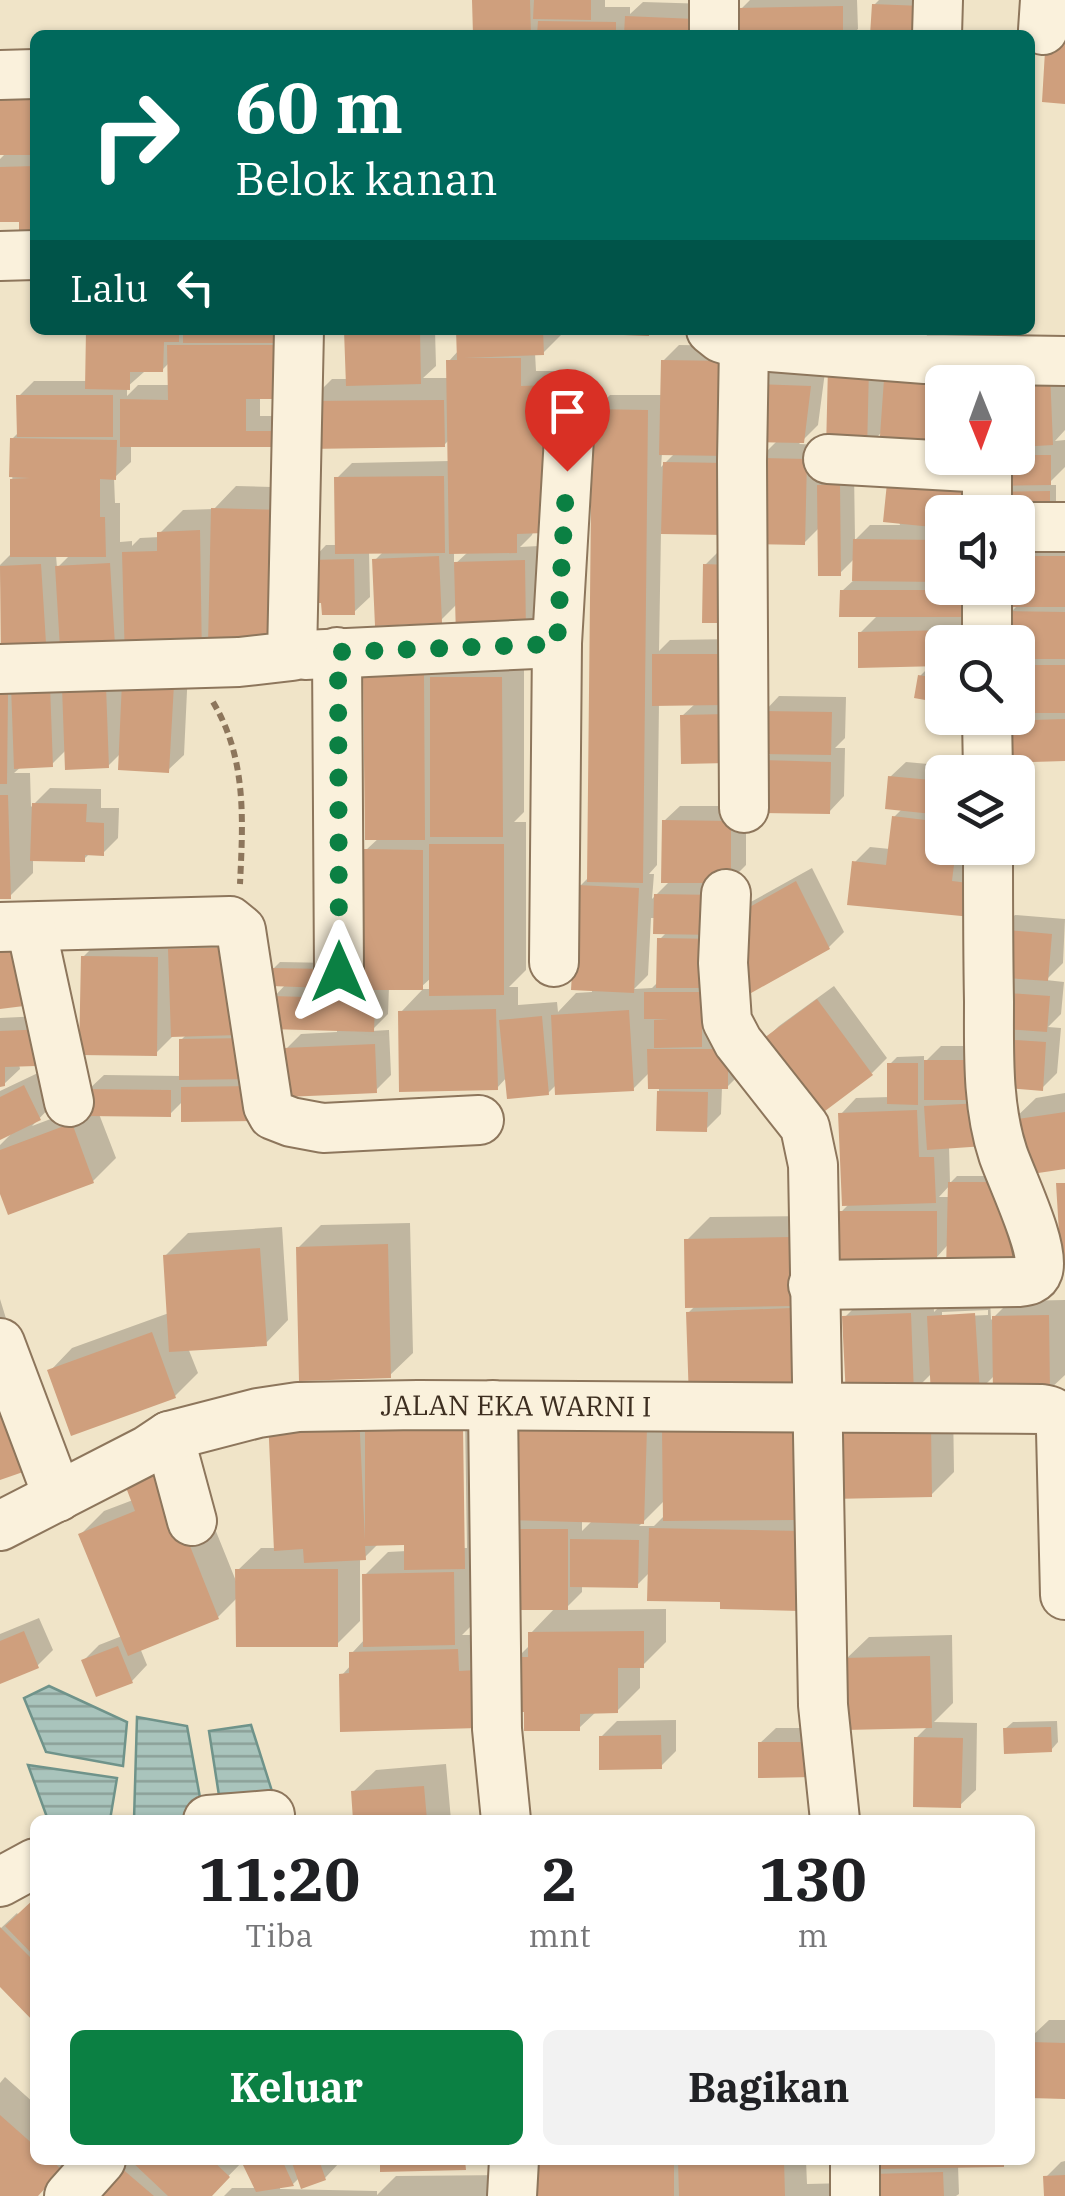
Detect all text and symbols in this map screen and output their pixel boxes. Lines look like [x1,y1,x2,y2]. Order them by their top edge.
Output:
text: 60 m [235,61,403,152]
icon: right [70,70,200,200]
text: Belok kanan [235,149,498,207]
icon: left [168,260,223,315]
text: Lalu [70,263,148,312]
north arrow [925,365,1035,475]
map controls [925,365,1035,865]
pin [525,369,610,472]
icon: arrive [540,384,595,439]
button: sound [925,495,1035,605]
button: search [925,625,1035,735]
button: layers [925,755,1035,865]
position arrow [287,920,391,1024]
street label: JALAN EKA WARNI I [380,1386,652,1424]
text: 11:20 [198,1839,360,1918]
text: 2 [542,1839,578,1918]
text: 130 [759,1839,867,1918]
text: Tiba [245,1914,313,1956]
text: mnt [528,1914,591,1956]
text: m [798,1914,828,1956]
button: Keluar [70,2030,523,2145]
button: Bagikan [543,2030,995,2145]

